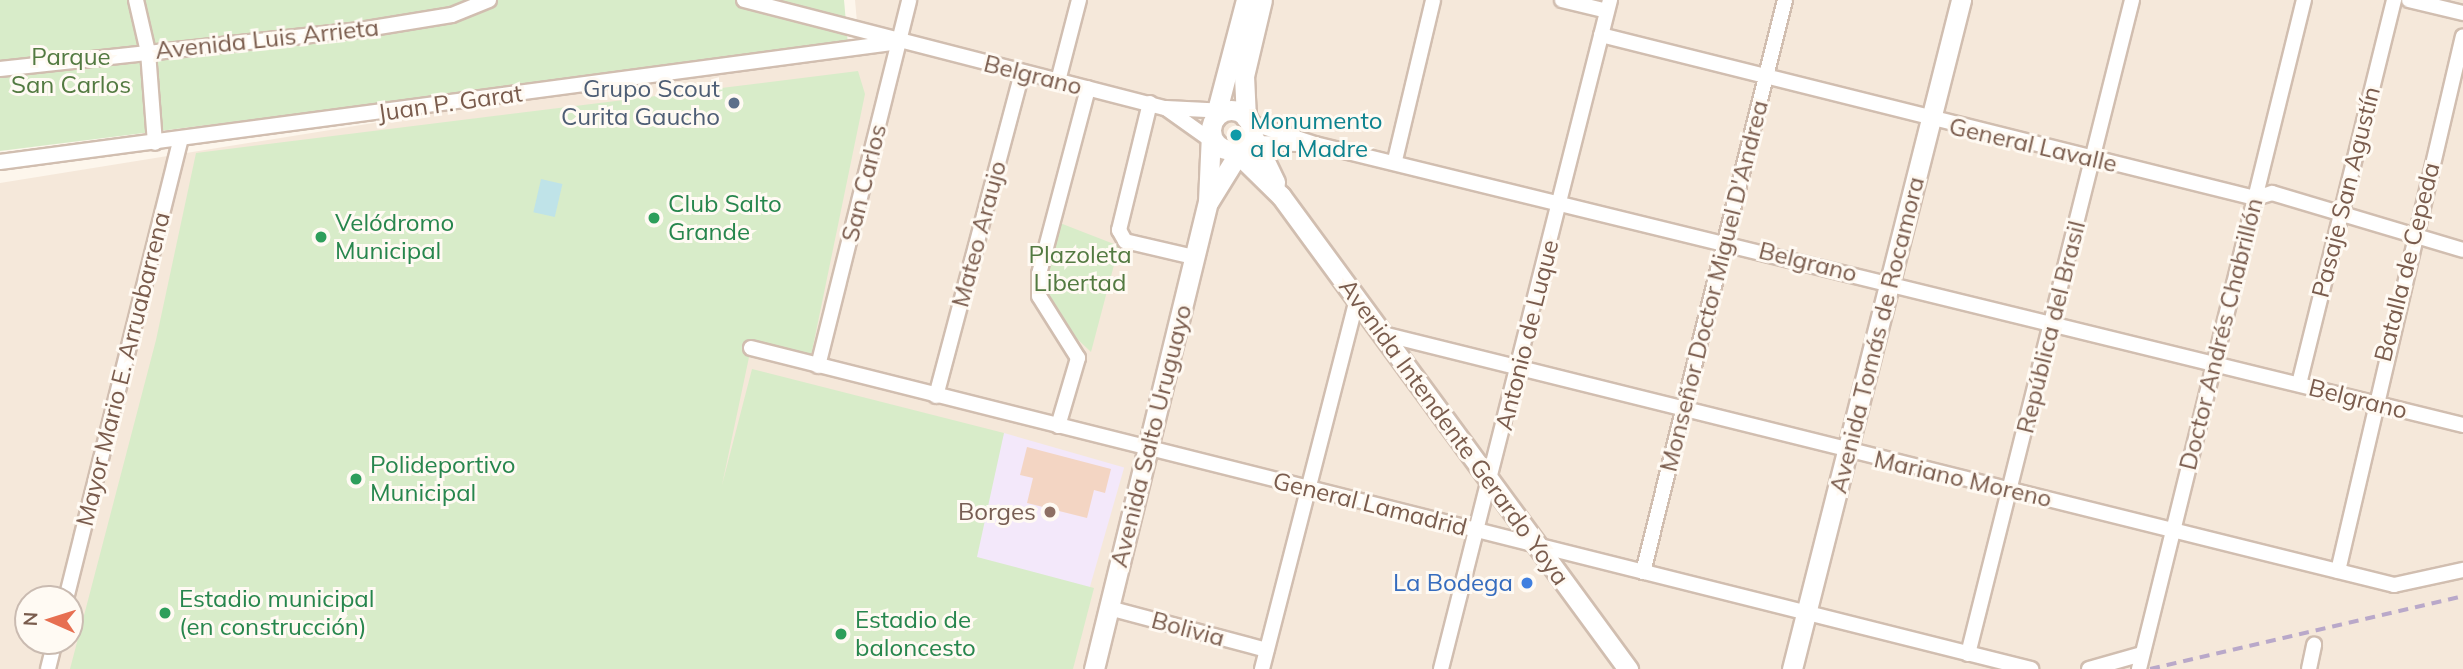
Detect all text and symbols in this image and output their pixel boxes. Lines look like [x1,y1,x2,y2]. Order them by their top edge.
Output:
street label: Avenida Luis Arrieta [154,13,380,65]
park label: Parque San Carlos [11,43,131,99]
street label: Belgrano [981,49,1085,101]
place label: Grupo Scout Curita Gaucho [561,75,720,131]
street label: Juan P. Garat [376,79,524,127]
street label: Pasaje San Agustín [2306,84,2386,300]
marker: Grupo Scout Curita Gaucho [726,95,742,111]
street label: Monseñor Doctor Miguel D'Andrea [1654,97,1774,475]
place label: Monumento a la Madre [1250,107,1382,163]
street label: General Lavalle [1946,112,2120,178]
street label: San Carlos [835,121,893,245]
marker: Monumento a la Madre [1228,127,1244,143]
street label: Mateo Araujo [946,158,1012,310]
street label: Batalla de Cepeda [2368,159,2446,365]
street label: Avenida Tomás de Rocamora [1824,174,1930,496]
place label: Club Salto Grande [668,190,782,246]
street label: Doctor Andrés Chabrillón [2173,195,2269,473]
street label: Mayor Mario E. Arruabarrena [70,209,176,529]
place label: Velódromo Municipal [335,209,454,265]
marker: Club Salto Grande [646,210,662,226]
street label: República del Brasil [2011,218,2091,436]
marker: Velódromo Municipal [313,229,329,245]
street label: Belgrano [1756,236,1860,288]
street label: Antonio de Luque [1489,237,1565,433]
park label: Plazoleta Libertad [1028,241,1132,297]
street label: Avenida Intendente Gerardo Yoya [1333,273,1575,591]
street label: Avenida Salto Uruguayo [1104,302,1198,570]
street label: Belgrano [2306,373,2410,425]
street label: Mariano Moreno [1871,445,2055,513]
place label: Polideportivo Municipal [370,451,516,507]
street label: General Lamadrid [1270,466,1470,542]
marker: Polideportivo Municipal [348,471,364,487]
place label: Borges [958,498,1036,526]
marker: Borges [1042,504,1058,520]
place label: La Bodega [1393,569,1513,597]
marker: La Bodega [1519,575,1535,591]
north arrow [14,585,84,655]
place label: Estadio municipal (en construcción) [179,585,374,641]
marker: Estadio municipal (en construcción) [157,605,173,621]
street label: Bolivia [1148,605,1228,653]
place label: Estadio de baloncesto [855,606,976,662]
text: N [18,611,42,627]
marker: Estadio de baloncesto [833,626,849,642]

